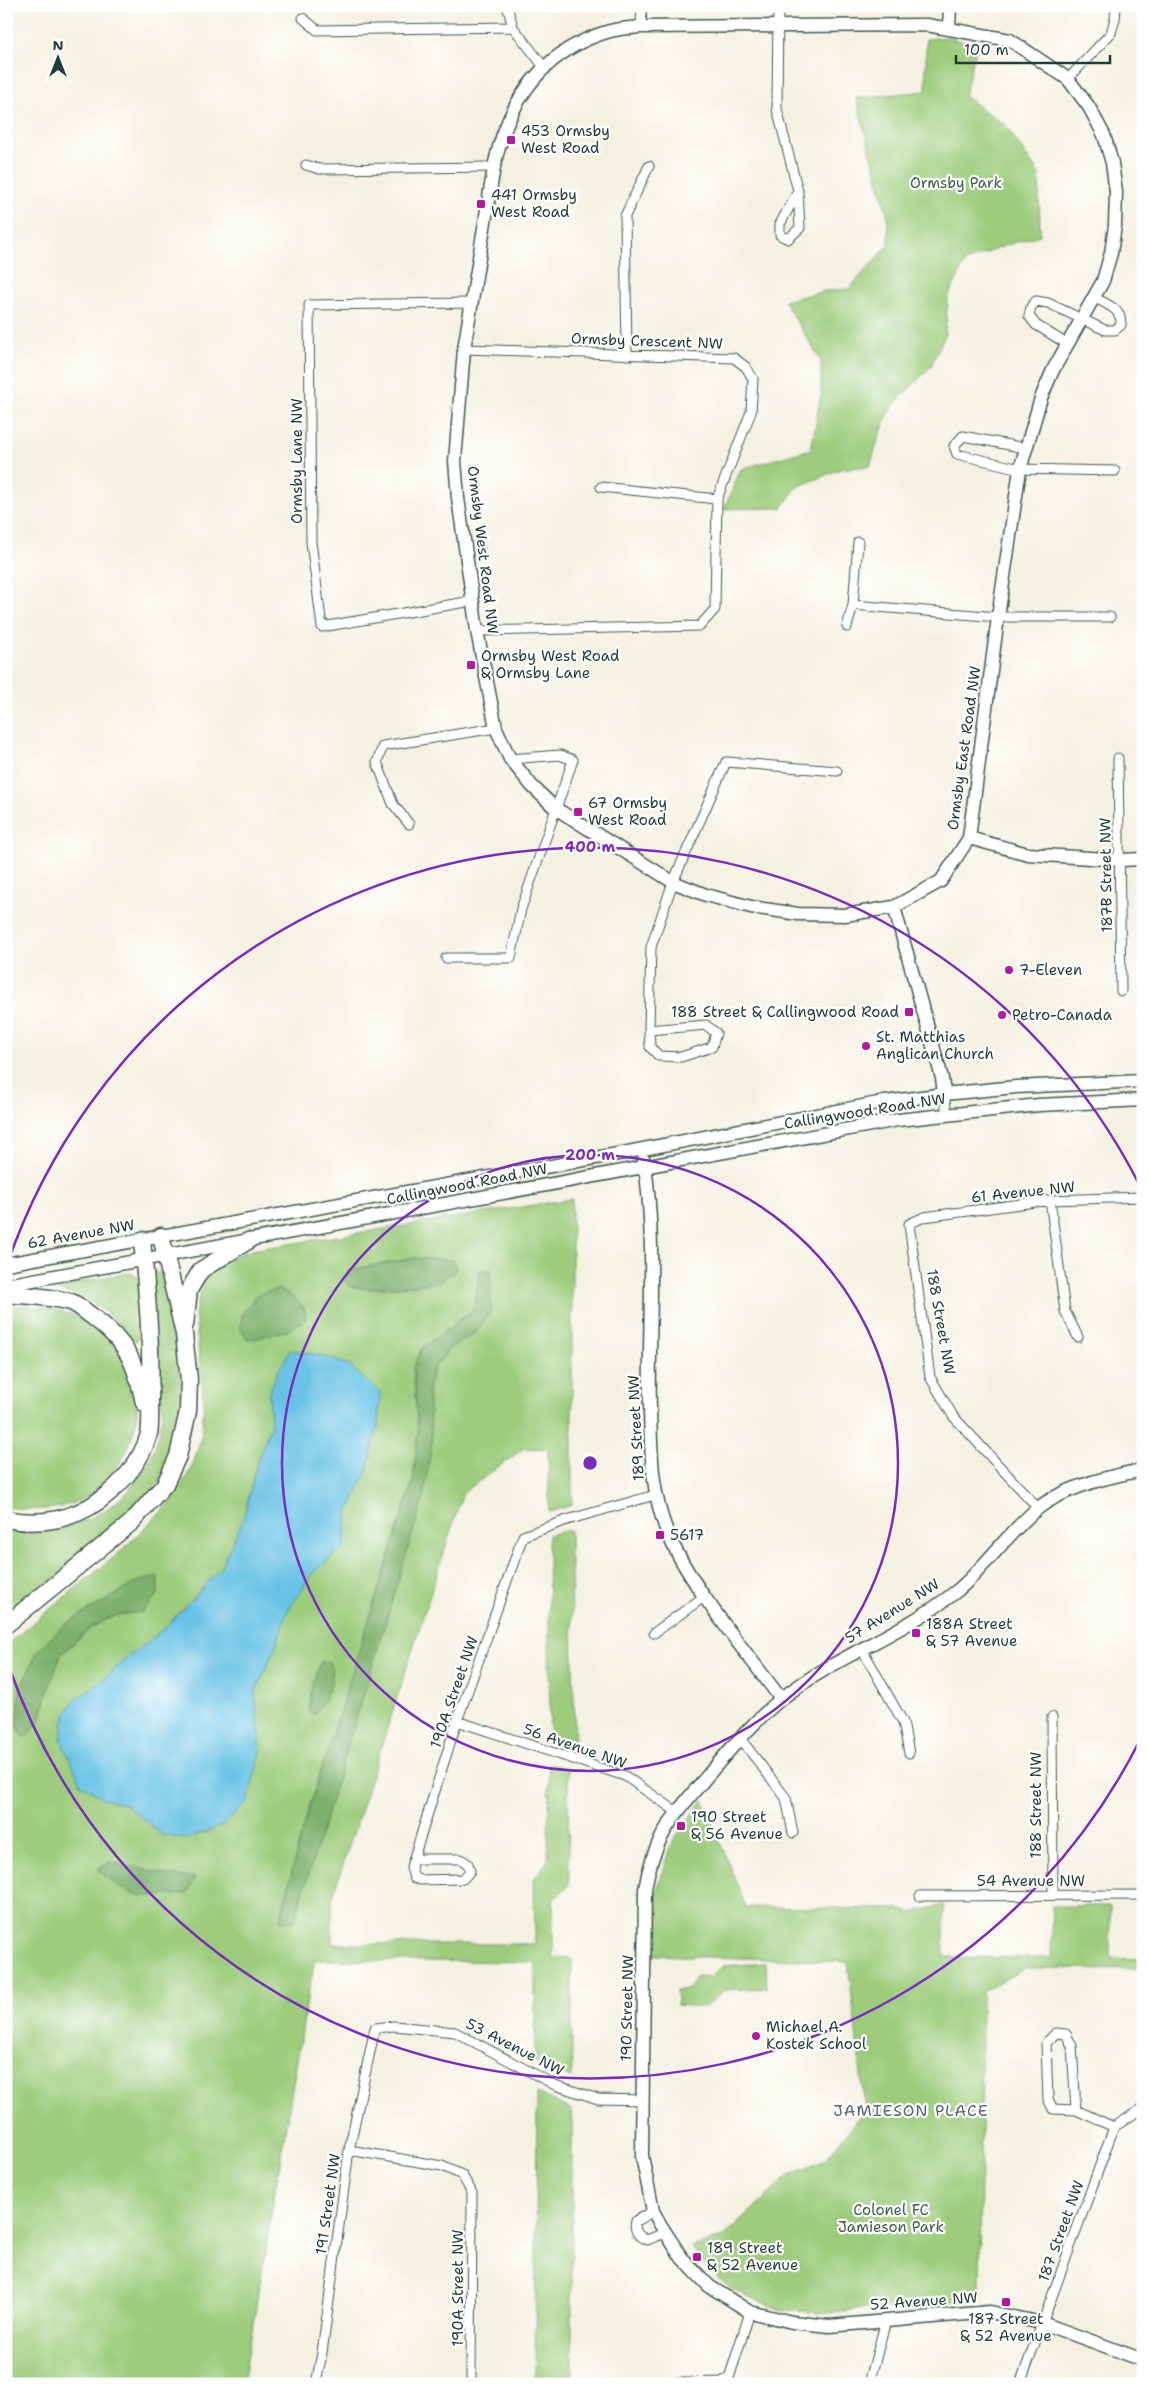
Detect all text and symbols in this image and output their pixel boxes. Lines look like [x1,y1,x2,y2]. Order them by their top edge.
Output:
north arrow [32,32,82,82]
scale bar [956,32,1110,64]
text: N [52,36,64,54]
text: 100 m [964,40,1009,60]
place label: 453 Ormsby West Road [521,121,610,158]
marker: 453 Ormsby West Road [505,134,517,146]
park label: Ormsby Park [910,173,1002,193]
place label: 441 Ormsby West Road [491,185,577,222]
marker: 441 Ormsby West Road [475,198,487,210]
street label: Ormsby Crescent NW [570,328,724,354]
street label: Ormsby Lane NW [287,398,307,524]
street label: Ormsby West Road NW [463,465,503,635]
place label: Ormsby West Road & Ormsby Lane [481,646,620,683]
marker: Ormsby West Road & Ormsby Lane [465,659,477,671]
street label: Ormsby East Road NW [943,665,985,831]
place label: 67 Ormsby West Road [588,793,667,830]
marker: 67 Ormsby West Road [572,806,584,818]
street label: 187B Street NW [1095,817,1117,933]
text: 400 m [565,837,615,857]
place label: 7-Eleven [1019,960,1082,980]
marker: 7-Eleven [1003,964,1015,976]
place label: 188 Street & Callingwood Road [671,1002,899,1022]
place label: Petro-Canada [1012,1005,1113,1025]
marker: 188 Street & Callingwood Road [903,1006,915,1018]
marker: Petro-Canada [996,1009,1008,1021]
place label: St. Matthias Anglican Church [876,1027,994,1064]
marker: St. Matthias Anglican Church [860,1040,872,1052]
street label: Callingwood Road NW [783,1088,947,1134]
text: 200 m [565,1145,615,1165]
street label: Callingwood Road NW [385,1159,549,1209]
street label: 61 Avenue NW [970,1177,1076,1207]
street label: 62 Avenue NW [26,1215,136,1253]
street label: 188 Street NW [922,1268,960,1376]
street label: 189 Street NW [623,1374,649,1482]
centre of rings [581,1454,599,1472]
place label: 5617 [670,1525,704,1545]
marker: 5617 [654,1529,666,1541]
street label: 57 Avenue NW [841,1574,943,1648]
place label: 188A Street & 57 Avenue [926,1614,1017,1651]
marker: 188A Street & 57 Avenue [910,1627,922,1639]
street label: 190A Street NW [425,1633,483,1751]
street label: 56 Avenue NW [521,1719,629,1773]
street label: 188 Street NW [1026,1752,1046,1858]
place label: 190 Street & 56 Avenue [691,1807,783,1844]
marker: 190 Street & 56 Avenue [675,1820,687,1832]
street label: 54 Avenue NW [977,1871,1085,1891]
street label: 190 Street NW [616,1955,638,2061]
street label: 53 Avenue NW [462,2014,568,2080]
place label: Michael A. Kostek School [766,2017,867,2054]
marker: Michael A. Kostek School [750,2030,762,2042]
district label: JAMIESON PLACE [833,2100,989,2121]
street label: 191 Street NW [311,2152,345,2256]
street label: 187 Street NW [1033,2178,1089,2284]
park label: Colonel FC Jamieson Park [838,2200,944,2237]
street label: 190A Street NW [448,2229,468,2347]
place label: 189 Street & 52 Avenue [707,2238,798,2275]
marker: 189 Street & 52 Avenue [691,2251,703,2263]
street label: 52 Avenue NW [870,2287,978,2315]
marker: 187 Street & 52 Avenue [1000,2296,1012,2308]
place label: 187 Street & 52 Avenue [960,2309,1052,2346]

